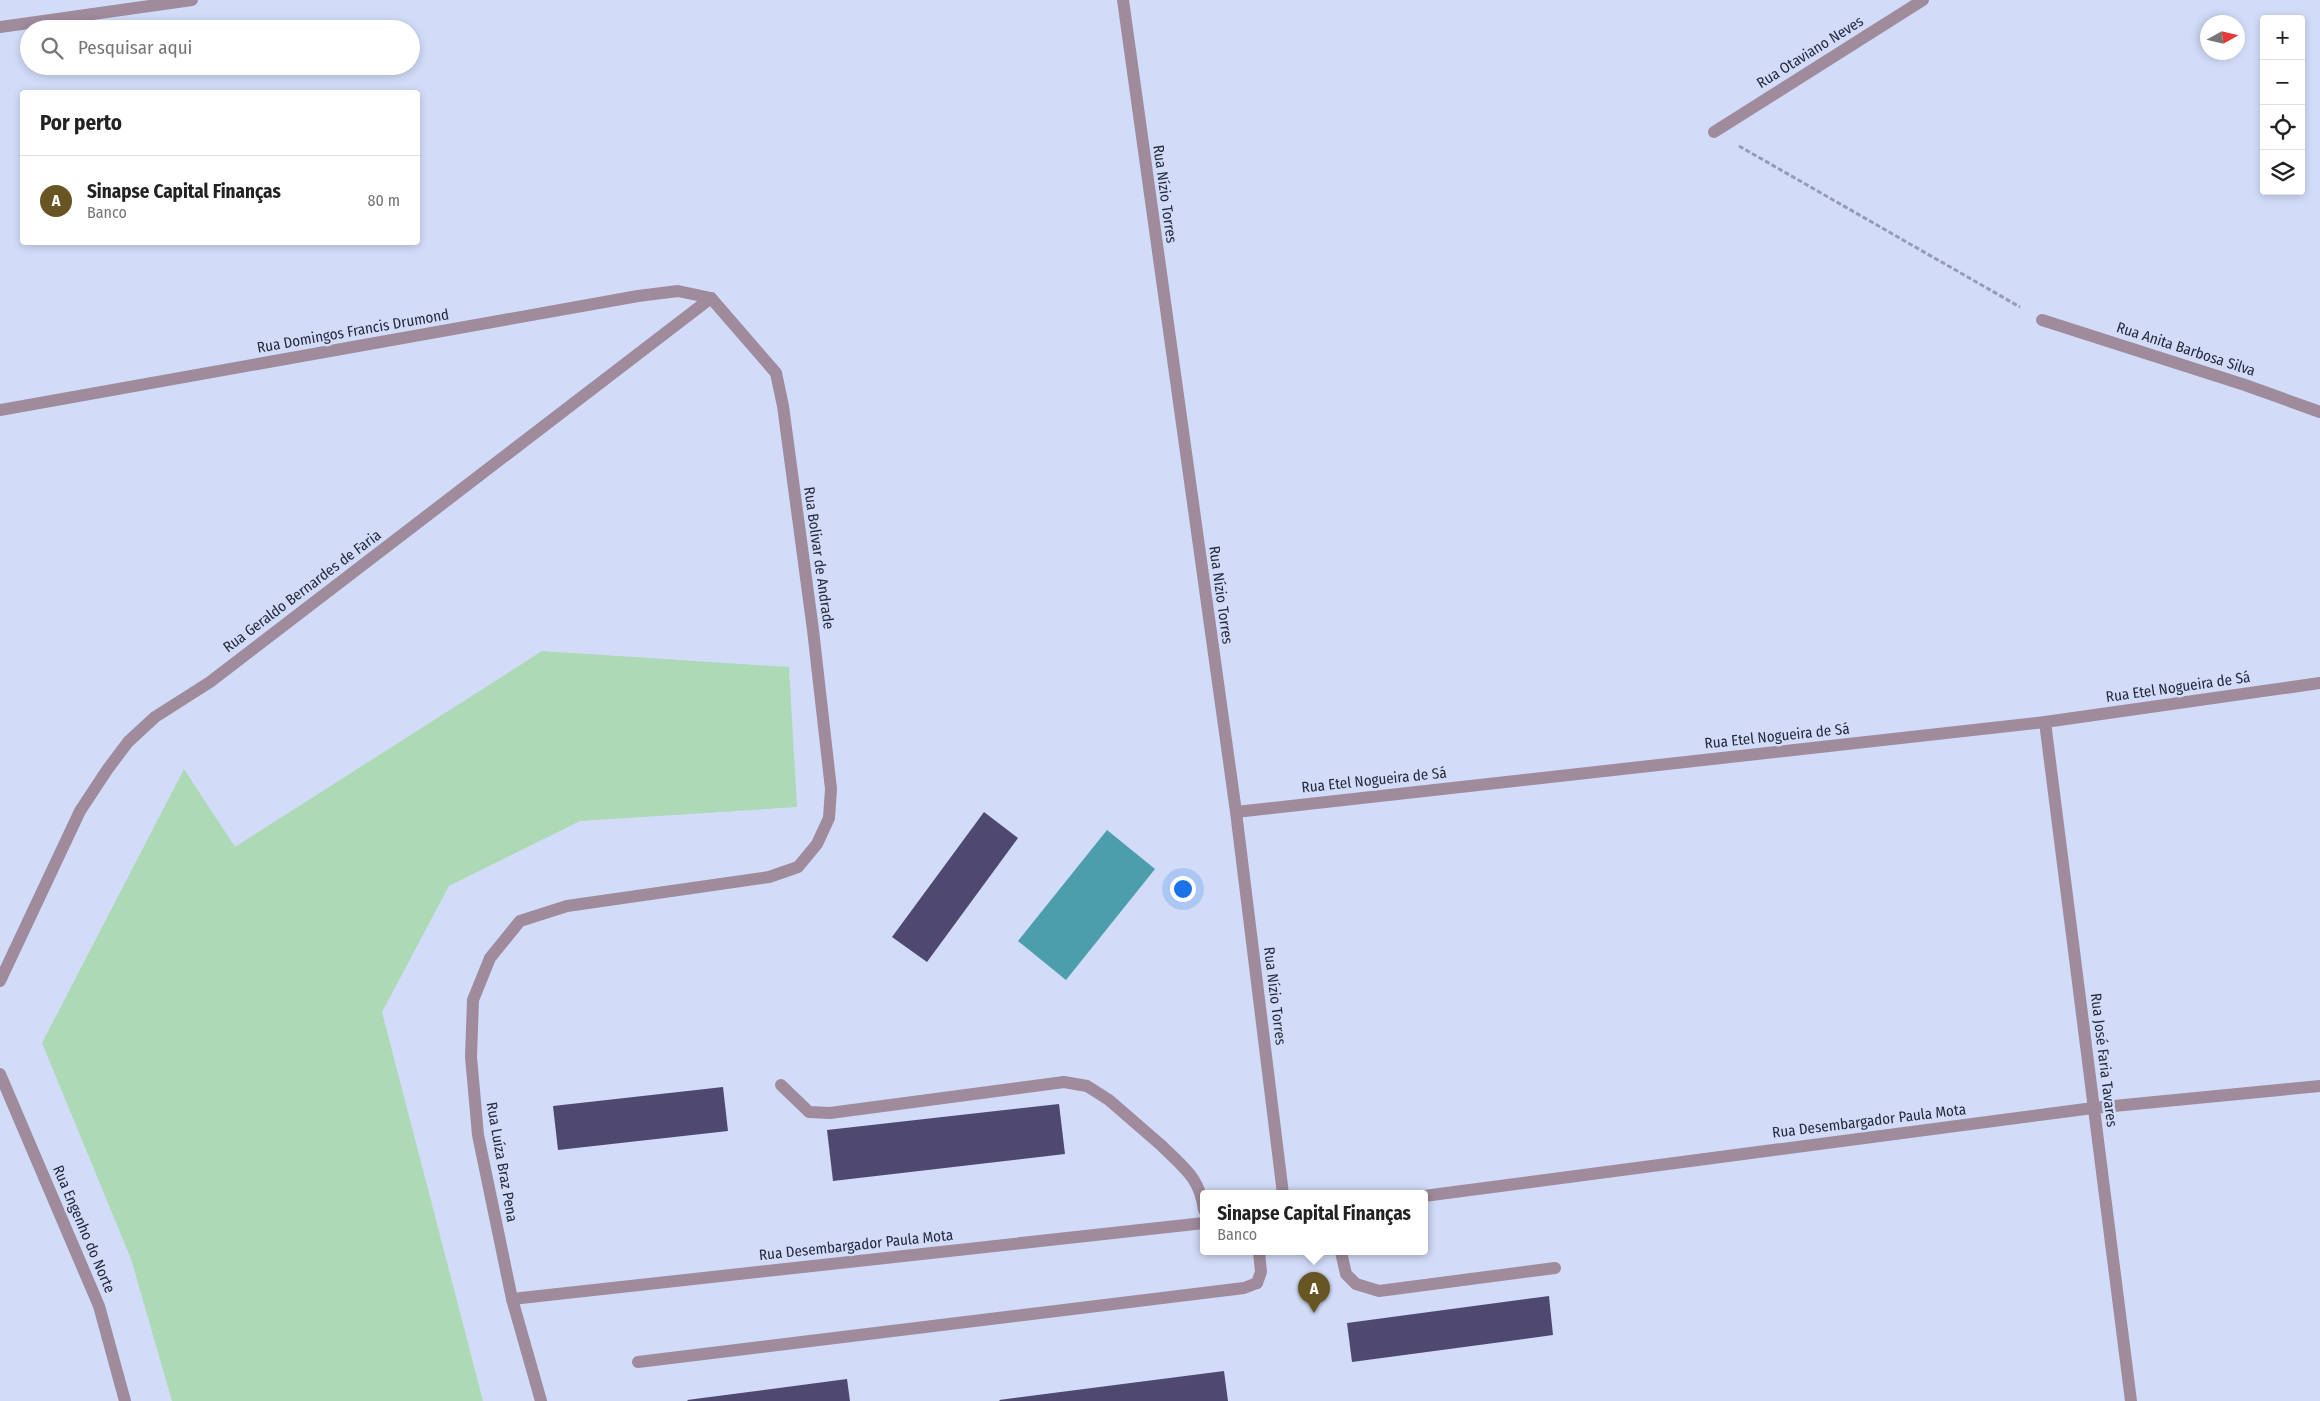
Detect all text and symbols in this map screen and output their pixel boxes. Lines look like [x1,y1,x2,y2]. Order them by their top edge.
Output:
street label: Rua Otaviano Neves [1753,12,1867,92]
north arrow [2200,15,2245,60]
map controls [2260,15,2305,195]
button: + [2260,15,2305,60]
search box [20,20,420,75]
icon: search [38,34,66,62]
text: Pesquisar aqui [78,36,192,59]
button: − [2260,60,2305,105]
button: locate [2260,105,2305,150]
text: Por perto [40,110,122,136]
street label: Rua Nízio Torres [1149,144,1181,244]
button: layers [2260,150,2305,195]
text: Sinapse Capital Finanças [87,180,281,203]
text: A [52,191,60,210]
text: 80 m [368,191,400,210]
text: Banco [87,203,127,222]
street label: Rua Domingos Francis Drumond [256,305,450,357]
street label: Rua Anita Barbosa Silva [2114,318,2258,380]
street label: Rua Bolivar de Andrade [800,486,838,630]
street label: Rua Geraldo Bernardes de Faria [220,526,384,656]
street label: Rua Nízio Torres [1205,545,1237,645]
street label: Rua Etel Nogueira de Sá [2105,668,2251,706]
street label: Rua Etel Nogueira de Sá [1704,719,1850,753]
street label: Rua Etel Nogueira de Sá [1301,763,1447,797]
your location [1170,876,1196,902]
street label: Rua Nízio Torres [1260,946,1290,1046]
street label: Rua José Faria Tavares [2087,992,2121,1128]
street label: Rua Desembargador Paula Mota [1771,1100,1967,1142]
street label: Rua Luíza Braz Pena [483,1101,521,1223]
street label: Rua Engenho do Norte [49,1162,119,1296]
popup [1200,1190,1428,1255]
text: Sinapse Capital Finanças [1217,1202,1411,1225]
text: Banco [1217,1225,1257,1244]
street label: Rua Desembargador Paula Mota [758,1226,954,1264]
pin: A [1298,1272,1330,1313]

